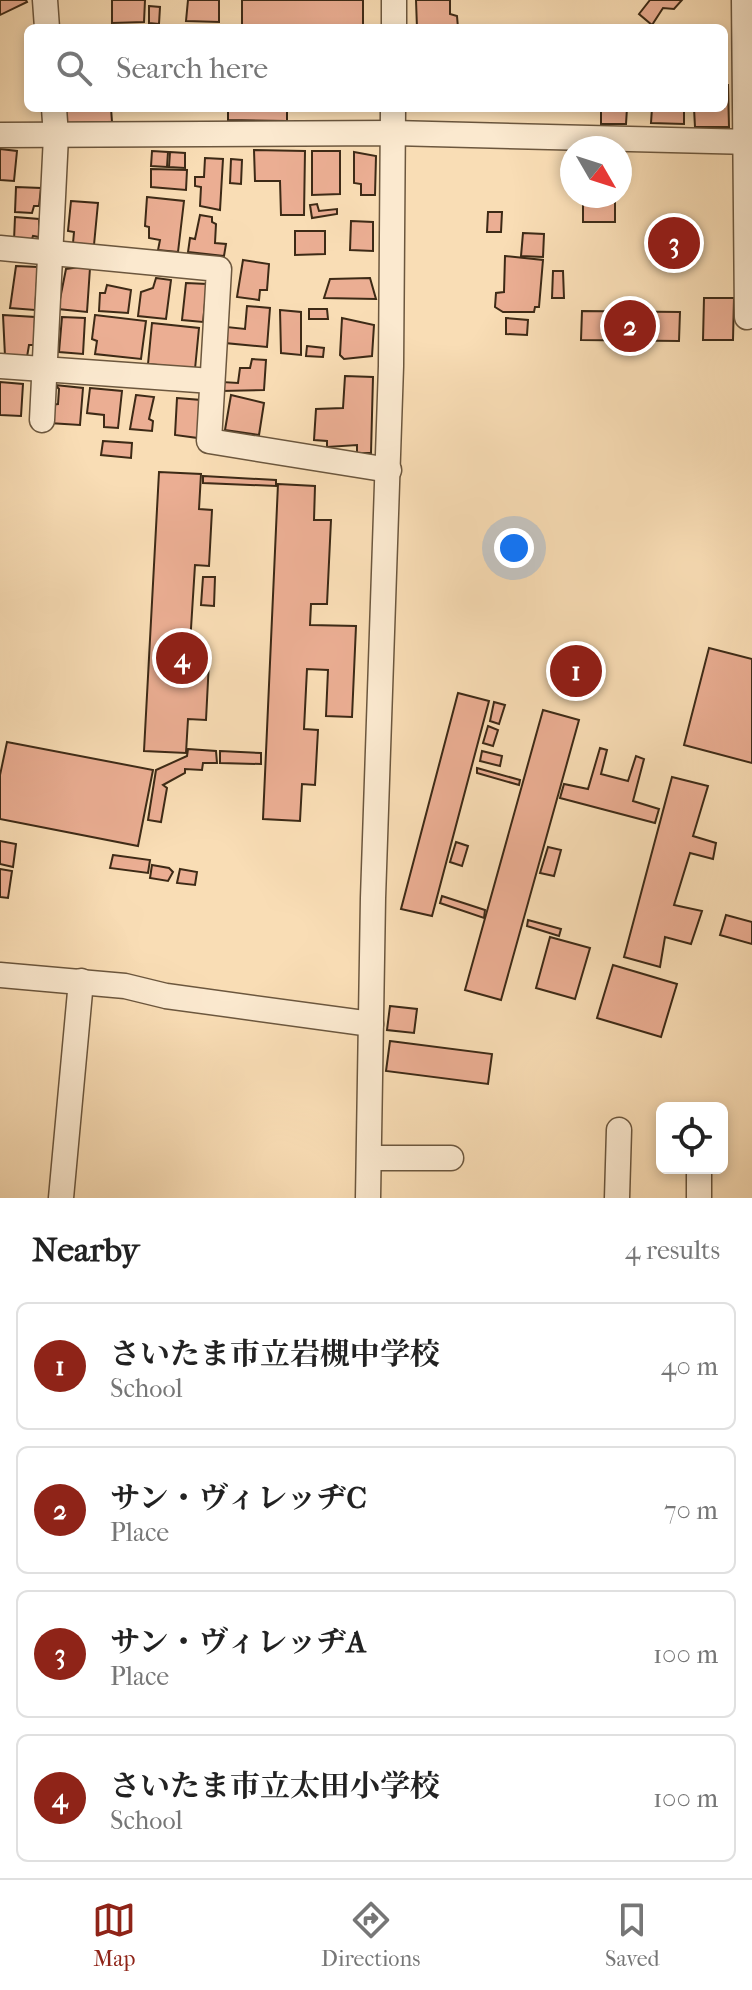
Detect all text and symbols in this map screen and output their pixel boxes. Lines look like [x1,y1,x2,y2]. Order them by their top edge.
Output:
search box [24,24,728,112]
icon: search [52,46,96,90]
text: Search here [116,51,268,86]
north arrow [560,136,632,208]
pin: 3 [648,213,700,273]
pin: 2 [604,296,656,356]
your location [494,528,534,568]
pin: 4 [156,628,208,688]
pin: 1 [550,641,602,701]
map controls [656,1102,728,1174]
button: locate [656,1102,728,1174]
text: Nearby [32,1230,139,1270]
text: 4 results [625,1235,720,1266]
text: さいたま市立岩槻中学校 [110,1337,440,1372]
text: 1 [55,1351,65,1382]
text: 40 m [661,1351,718,1382]
text: School [110,1373,183,1404]
text: サン・ヴィレッヂC [110,1481,367,1516]
text: 2 [53,1495,67,1526]
text: 70 m [664,1495,718,1526]
text: Place [110,1517,169,1548]
text: サン・ヴィレッヂA [110,1625,366,1660]
text: 3 [55,1639,65,1670]
text: 100 m [653,1639,718,1670]
text: Place [110,1661,169,1692]
text: さいたま市立太田小学校 [110,1769,440,1804]
text: 4 [52,1783,68,1814]
text: 100 m [653,1783,718,1814]
text: School [110,1805,183,1836]
tab: Map [92,1898,136,1972]
tab: Directions [321,1898,420,1972]
tab: Saved [605,1898,660,1972]

